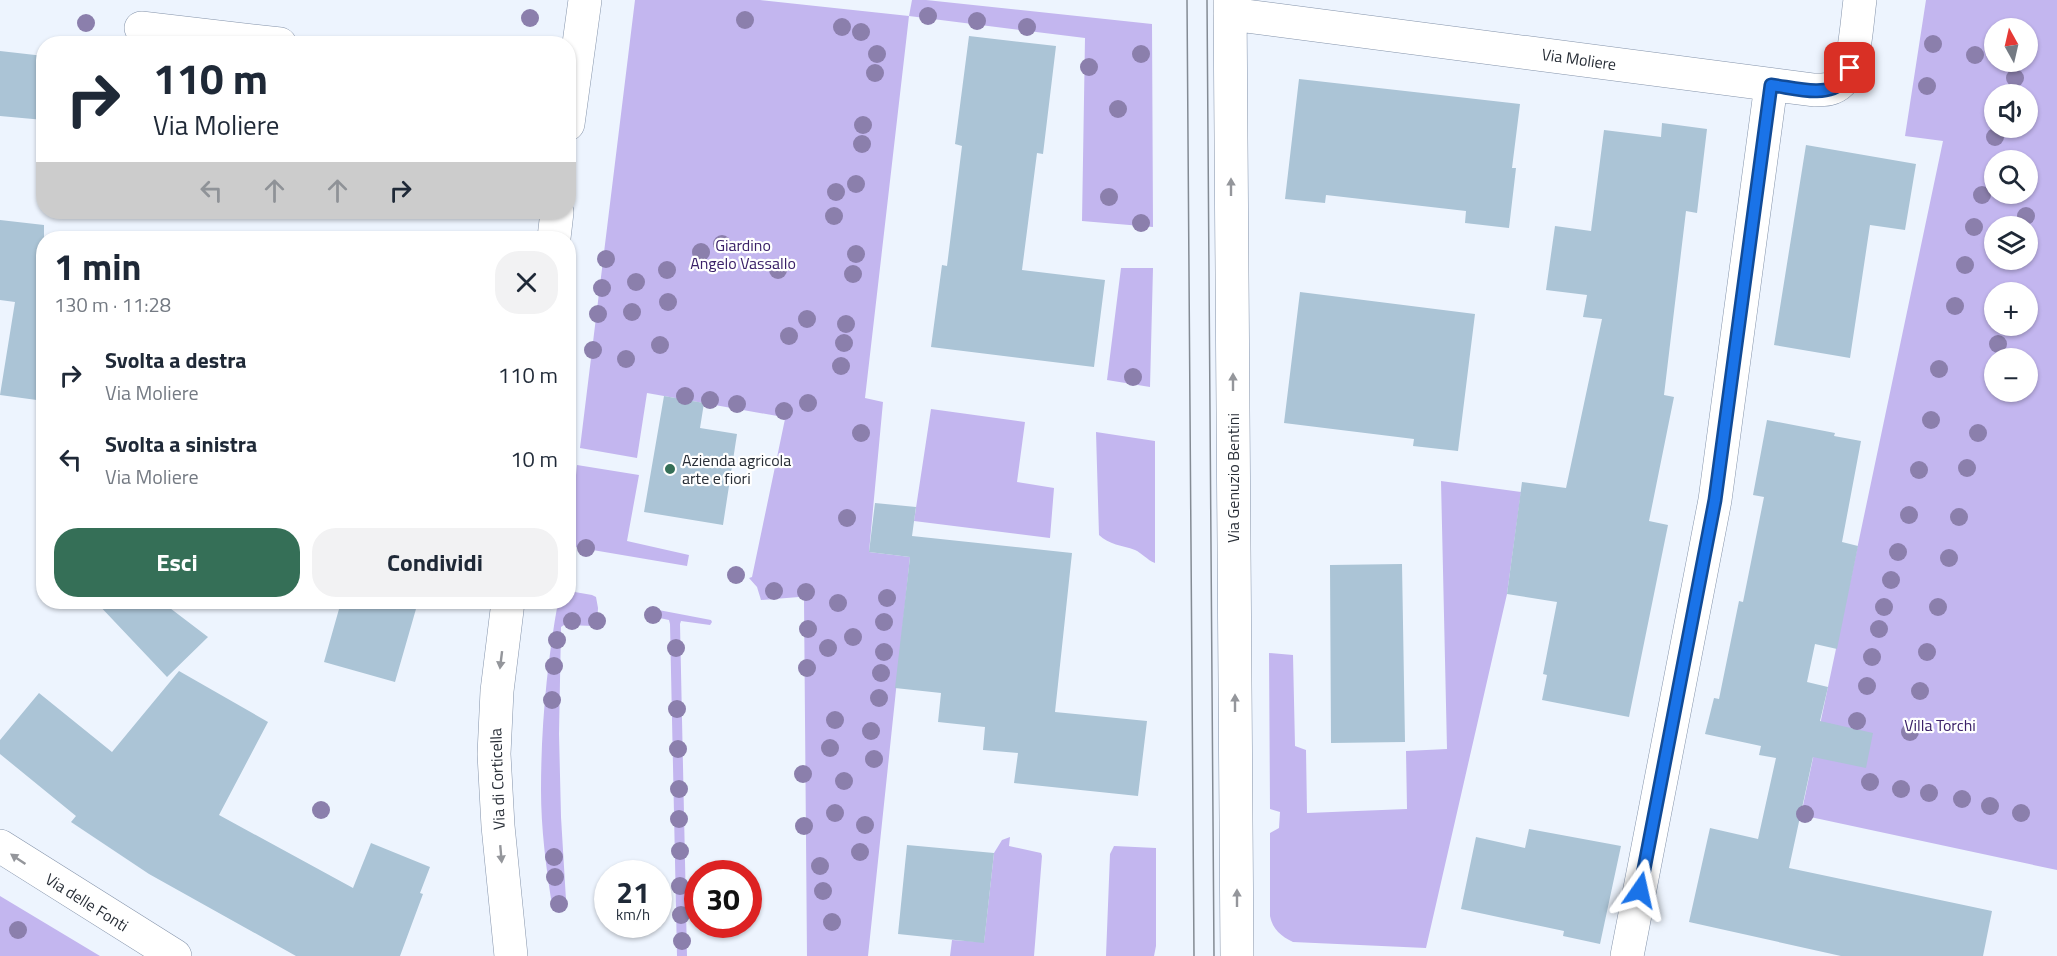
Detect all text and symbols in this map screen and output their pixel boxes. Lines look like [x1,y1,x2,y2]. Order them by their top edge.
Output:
north arrow [1984,18,2038,72]
map controls [1984,18,2038,402]
street label: Via Moliere [1540,42,1618,76]
pin [1824,42,1875,93]
text: 110 m [153,46,268,110]
icon: arrive [1833,51,1866,84]
icon: right [54,60,132,138]
button: sound [1984,84,2038,138]
text: Via Moliere [153,104,279,145]
button: search [1984,150,2038,204]
icon: left [195,174,228,207]
icon: ahead [258,174,291,207]
icon: ahead [321,174,354,207]
icon: right [384,174,417,207]
one-way arrow [1226,177,1236,196]
button: layers [1984,216,2038,270]
park label: Giardino Angelo Vassallo [690,233,796,275]
text: 1 min [54,239,141,294]
button: close [495,251,558,314]
button: + [1984,282,2038,336]
text: 130 m · 11:28 [54,289,171,320]
text: Svolta a destra [105,343,247,377]
button: − [1984,348,2038,402]
text: 110 m [498,358,558,392]
icon: right [54,359,87,392]
one-way arrow [1228,372,1238,391]
text: Via Moliere [105,377,199,408]
street label: Via Genuzio Bentini [1221,413,1245,543]
text: Svolta a sinistra [105,427,257,461]
text: 10 m [510,442,558,476]
icon: left [54,443,87,476]
place label: Azienda agricola arte e fiori [682,448,791,490]
text: Via Moliere [105,461,199,492]
marker: Azienda agricola arte e fiori [663,462,677,476]
button: Esci [54,528,300,597]
button: Condividi [312,528,558,597]
one-way arrow [496,650,505,669]
one-way arrow [1230,693,1240,712]
park label: Villa Torchi [1904,713,1976,737]
street label: Via di Corticella [483,728,511,830]
one-way arrow [496,845,506,864]
one-way arrow [10,853,26,864]
position arrow [1608,858,1672,922]
speed limit sign: 30 [684,860,762,938]
street label: Via delle Fonti [41,867,133,937]
text: 21 [616,869,650,915]
one-way arrow [1232,888,1242,907]
text: km/h [616,903,650,926]

